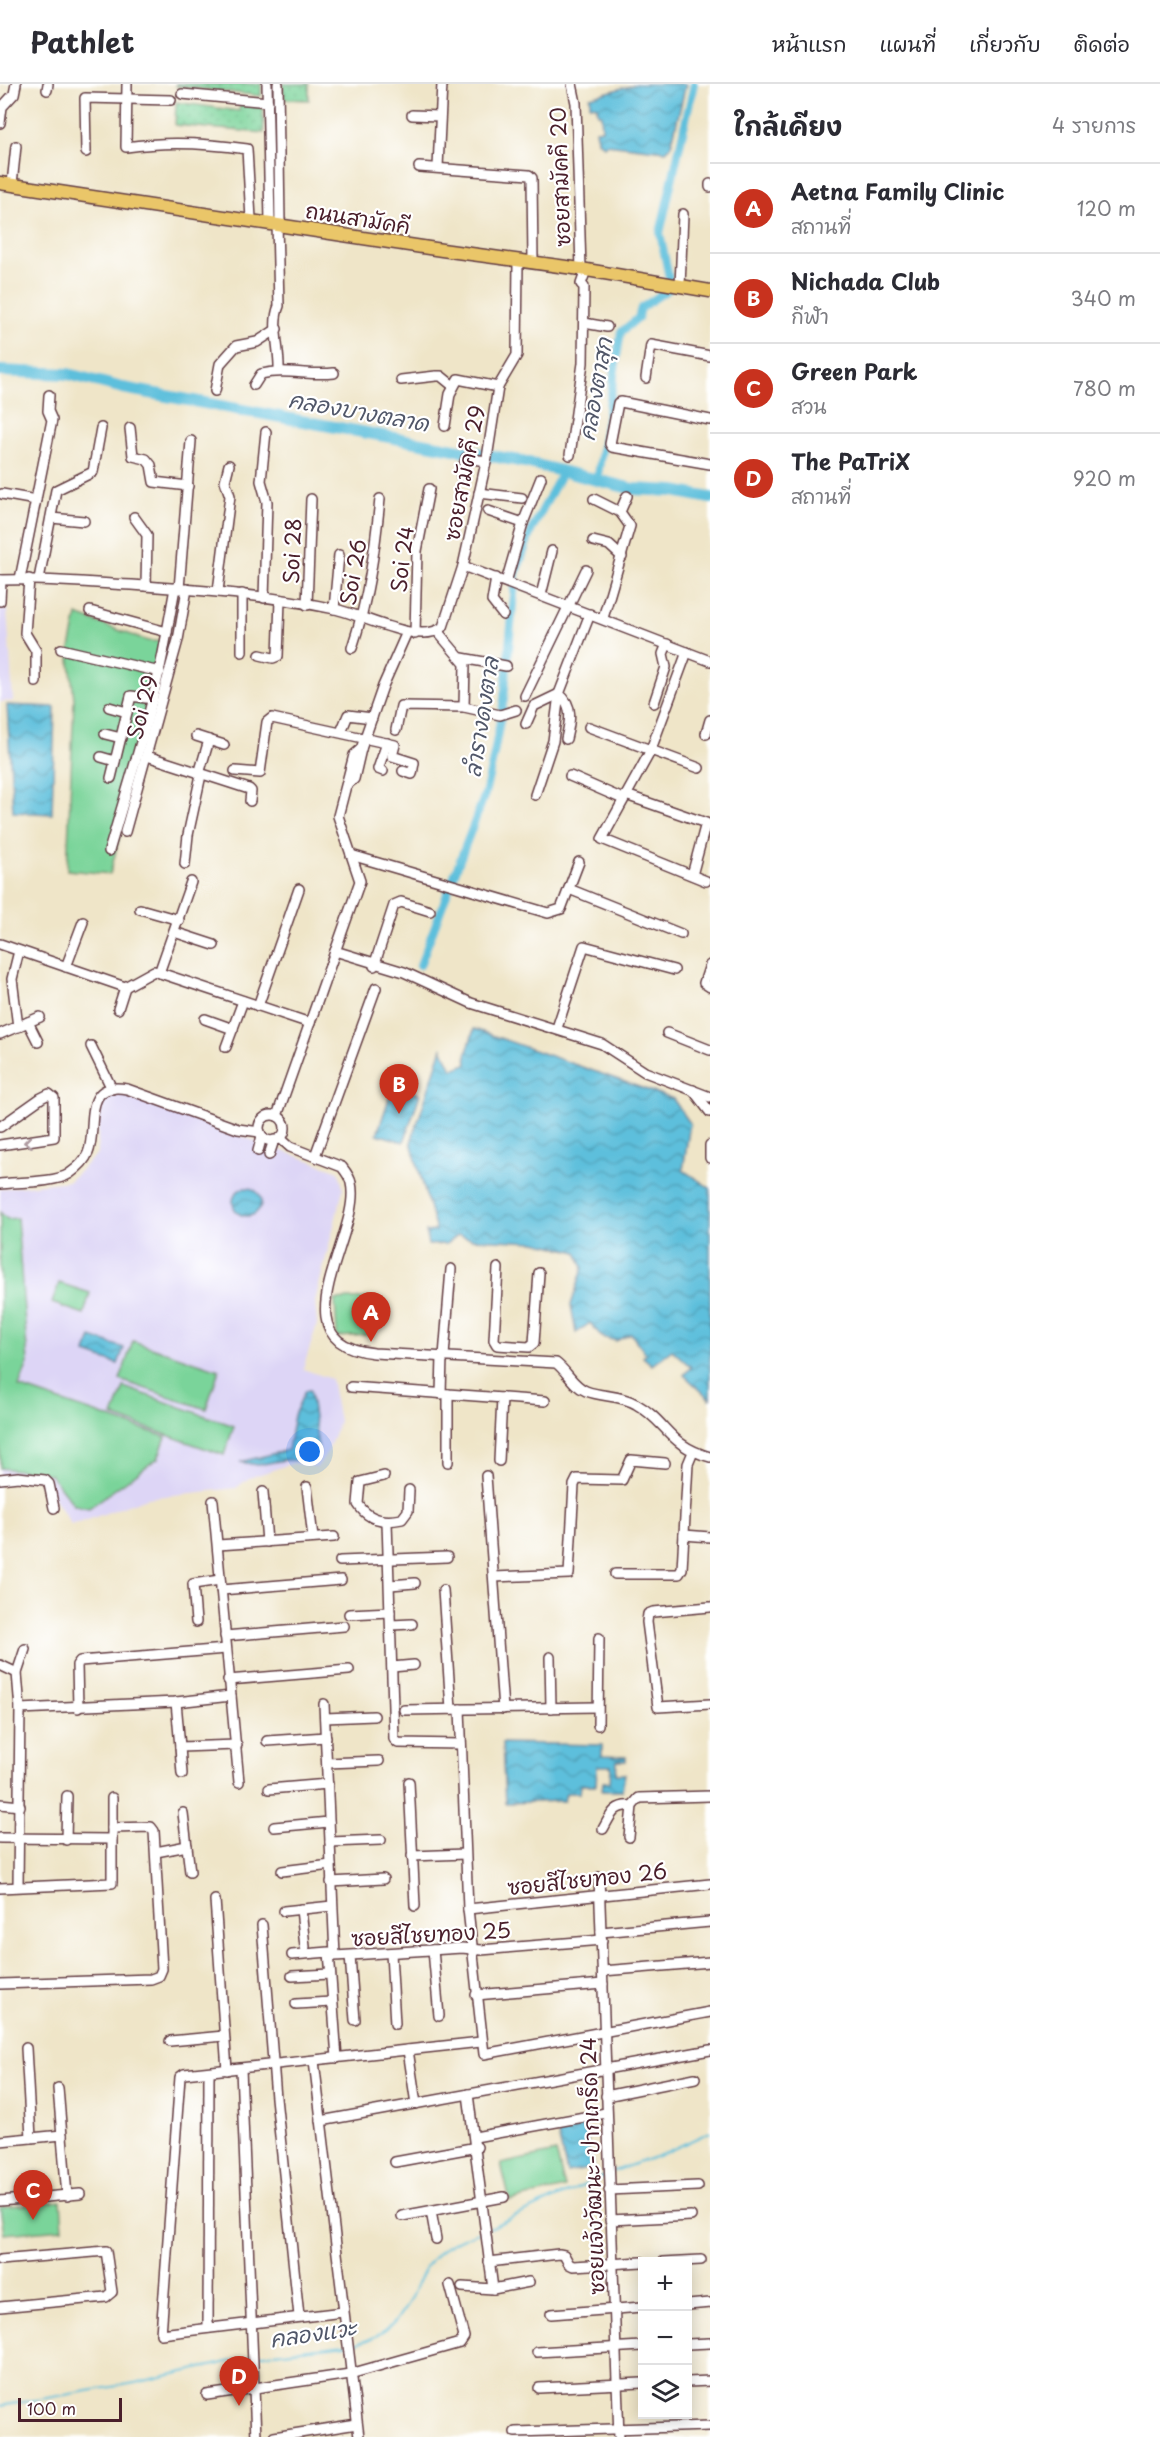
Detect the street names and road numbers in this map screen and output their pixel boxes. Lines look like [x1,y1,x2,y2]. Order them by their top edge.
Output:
street label: ซอยสามัคคี 20 [541,107,577,247]
street label: ถนนสามัคคี [303,193,413,241]
street label: ซอยสามัคคี 29 [434,402,492,544]
street label: Soi 28 [274,517,308,585]
street label: Soi 24 [381,524,421,594]
street label: Soi 26 [330,536,374,608]
street label: Soi 29 [117,671,165,743]
street label: ซอยสีไชยทอง 26 [506,1854,668,1902]
street label: ซอยสีไชยทอง 25 [350,1913,512,1953]
street label: ซอยแจ้งวัฒนะ-ปากเกร็ด 24 [571,2037,611,2295]

